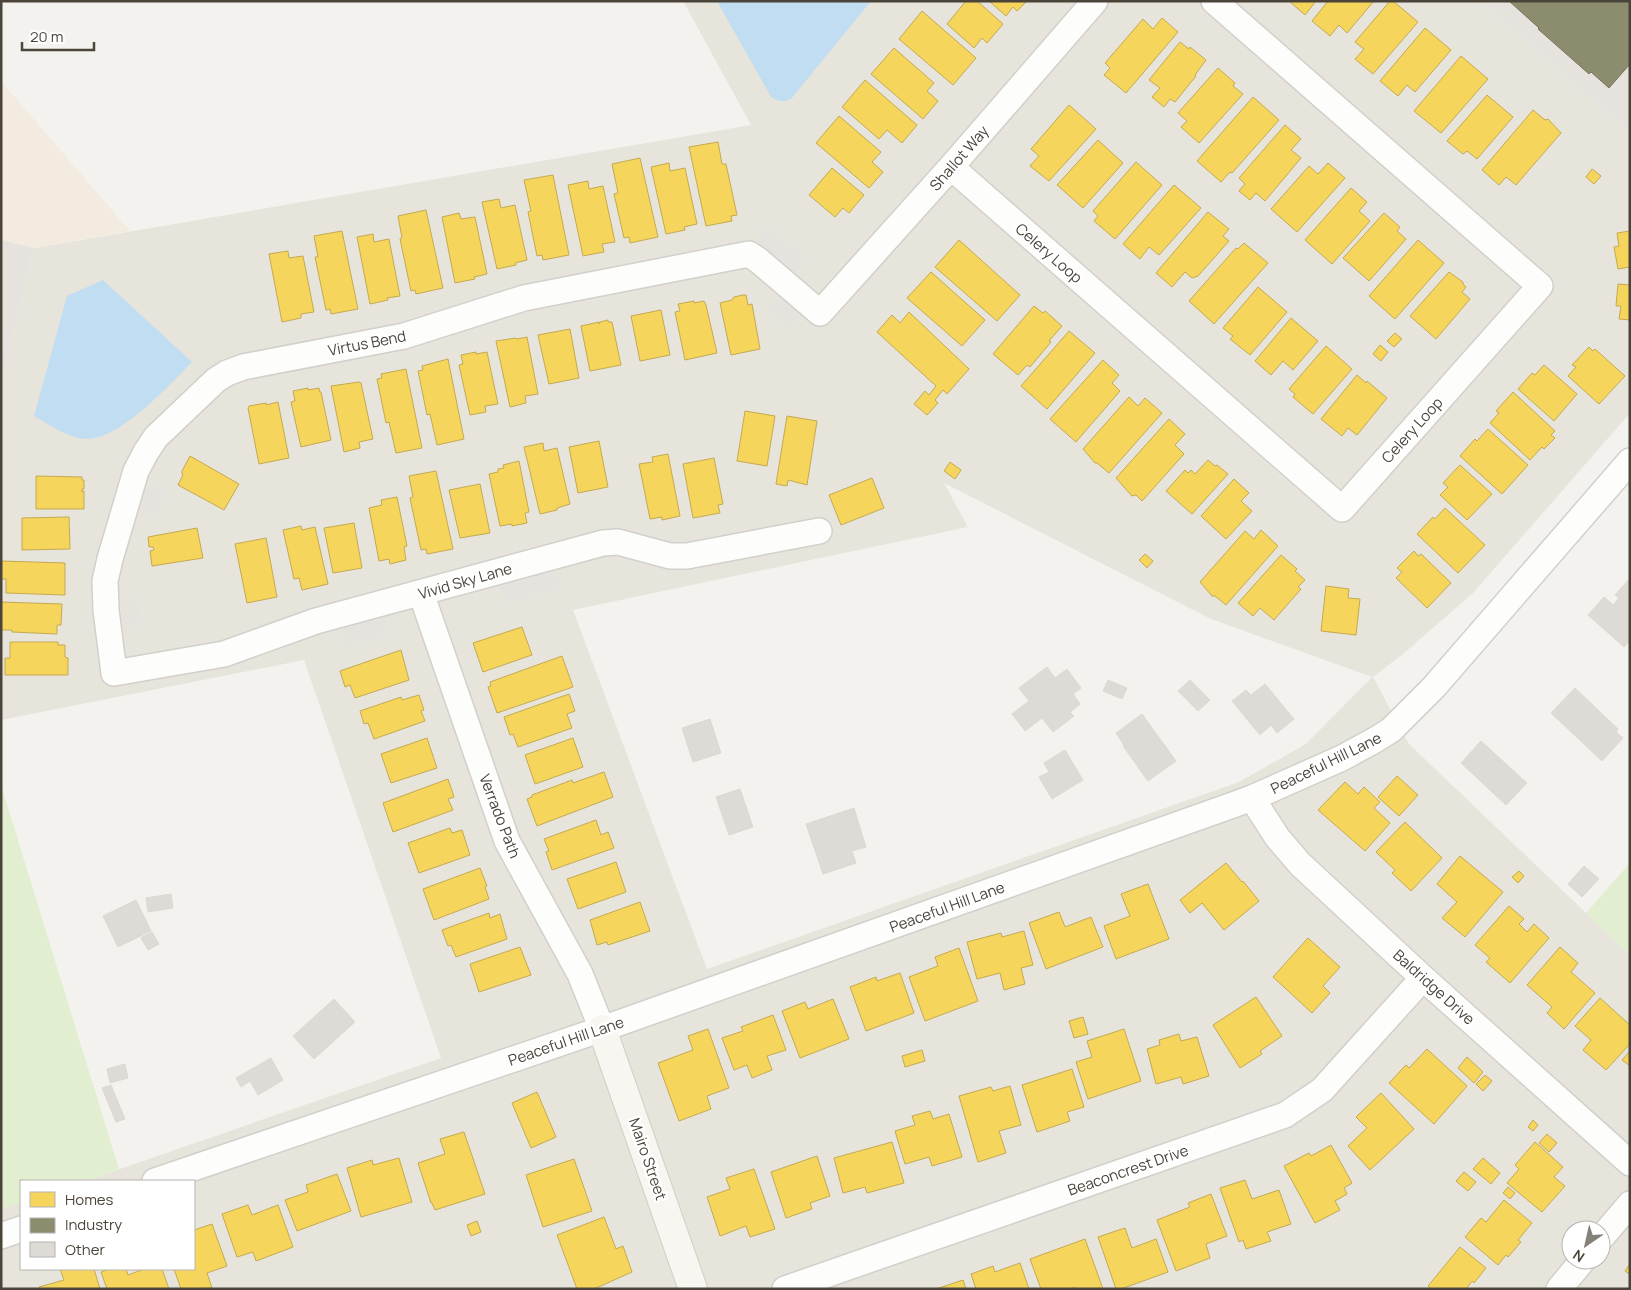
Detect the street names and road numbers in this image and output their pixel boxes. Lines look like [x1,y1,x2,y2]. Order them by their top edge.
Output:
street label: Shallot Way [925,121,993,195]
street label: Celery Loop [1011,218,1087,288]
street label: Virtus Bend [326,325,408,361]
street label: Celery Loop [1377,392,1447,468]
street label: Vivid Sky Lane [416,558,514,604]
street label: Peaceful Hill Lane [1267,727,1385,799]
street label: Verrado Path [474,771,526,861]
street label: Peaceful Hill Lane [887,876,1008,938]
street label: Baldridge Drive [1389,945,1480,1030]
street label: Peaceful Hill Lane [505,1011,627,1071]
street label: Mairo Street [624,1115,672,1203]
street label: Beaconcrest Drive [1065,1139,1191,1200]

